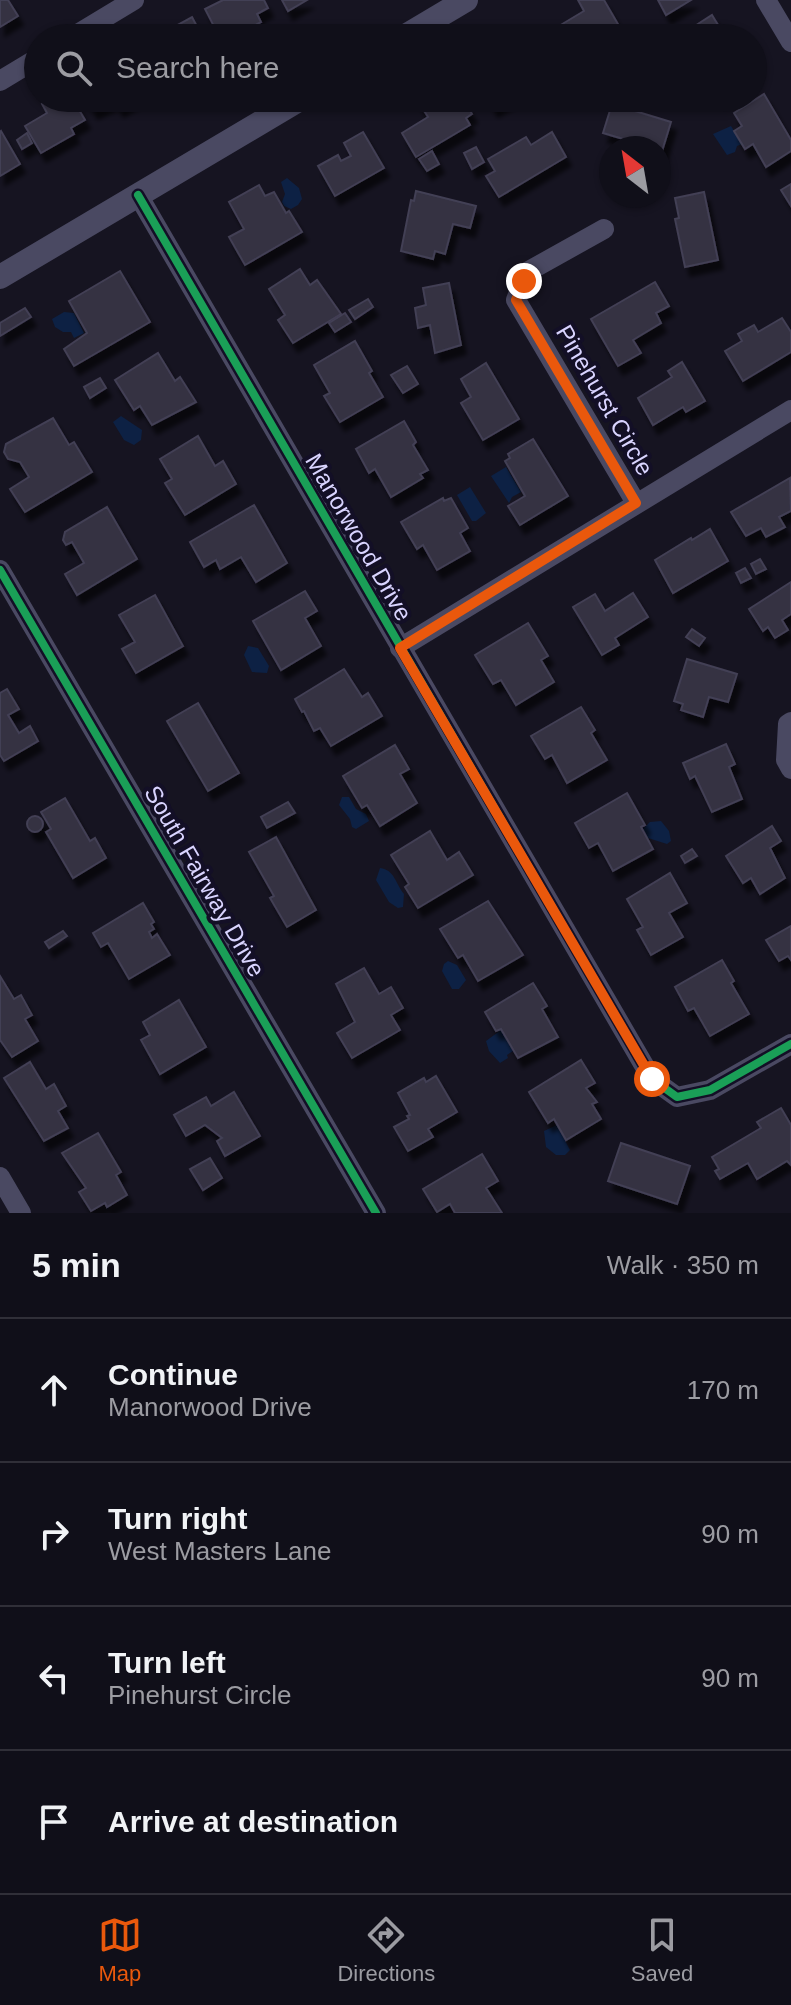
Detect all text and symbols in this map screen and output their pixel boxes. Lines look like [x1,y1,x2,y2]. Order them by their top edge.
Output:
search box [24,24,767,112]
icon: search [52,46,96,90]
text: Search here [116,51,279,84]
north arrow [599,136,671,208]
route end [506,263,542,299]
street label: Pinehurst Circle [551,320,659,480]
street label: Manorwood Drive [300,449,418,625]
street label: South Fairway Drive [139,781,271,981]
route start [634,1061,670,1097]
text: 5 min [32,1246,121,1284]
text: Walk · 350 m [607,1250,759,1280]
text: Continue [108,1358,238,1391]
icon: ahead [32,1368,76,1412]
text: 170 m [687,1375,759,1405]
text: Manorwood Drive [108,1392,312,1422]
text: Turn right [108,1502,247,1535]
icon: right [32,1512,76,1556]
text: 90 m [701,1519,759,1549]
text: West Masters Lane [108,1536,332,1566]
text: Turn left [108,1646,226,1679]
icon: left [32,1656,76,1700]
text: 90 m [701,1663,759,1693]
text: Pinehurst Circle [108,1680,292,1710]
icon: arrive [32,1800,76,1844]
text: Arrive at destination [108,1805,398,1838]
tab: Map [98,1913,142,1987]
tab: Directions [337,1913,435,1987]
tab: Saved [631,1913,693,1987]

